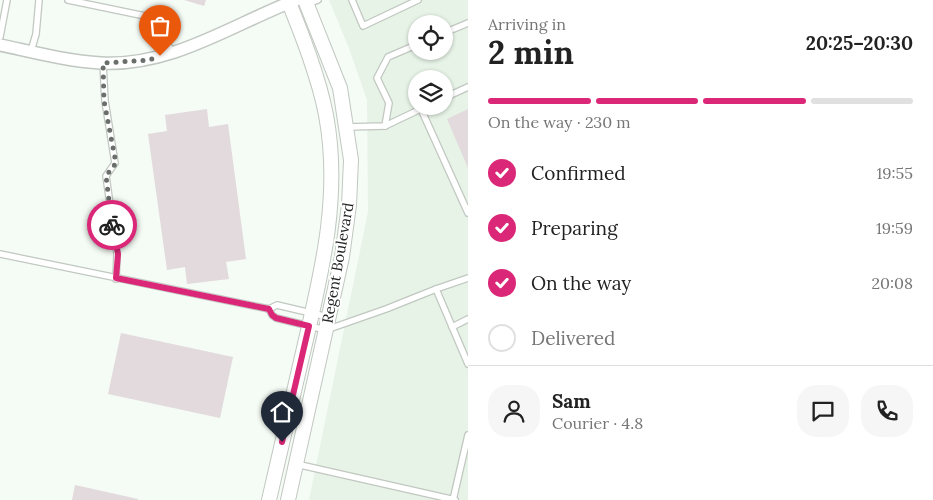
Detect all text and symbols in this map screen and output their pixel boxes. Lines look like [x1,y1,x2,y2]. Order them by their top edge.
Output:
pin [139,5,181,56]
icon: bag [146,12,174,40]
text: Arriving in [488,14,566,34]
map controls [408,15,453,115]
button: locate [408,15,453,60]
text: 20:25–20:30 [806,31,913,55]
text: 2 min [488,32,574,73]
button: layers [408,70,453,115]
text: On the way · 230 m [488,112,631,132]
icon: check [488,159,516,187]
text: Confirmed [531,161,626,185]
text: 19:55 [876,163,913,183]
courier [87,200,137,250]
street label: Regent Boulevard [318,201,357,325]
icon: bike [98,211,126,239]
icon: check [488,214,516,242]
text: Preparing [531,216,618,240]
text: 19:59 [876,218,913,238]
icon: check [488,269,516,297]
text: On the way [531,271,631,295]
text: 20:08 [872,273,913,293]
text: Delivered [531,326,615,350]
button: person [488,385,540,437]
button: chat [797,385,849,437]
button: phone [861,385,913,437]
text: Sam [552,389,591,413]
pin [261,391,303,442]
icon: home [268,398,296,426]
text: Courier · 4.8 [552,413,643,433]

